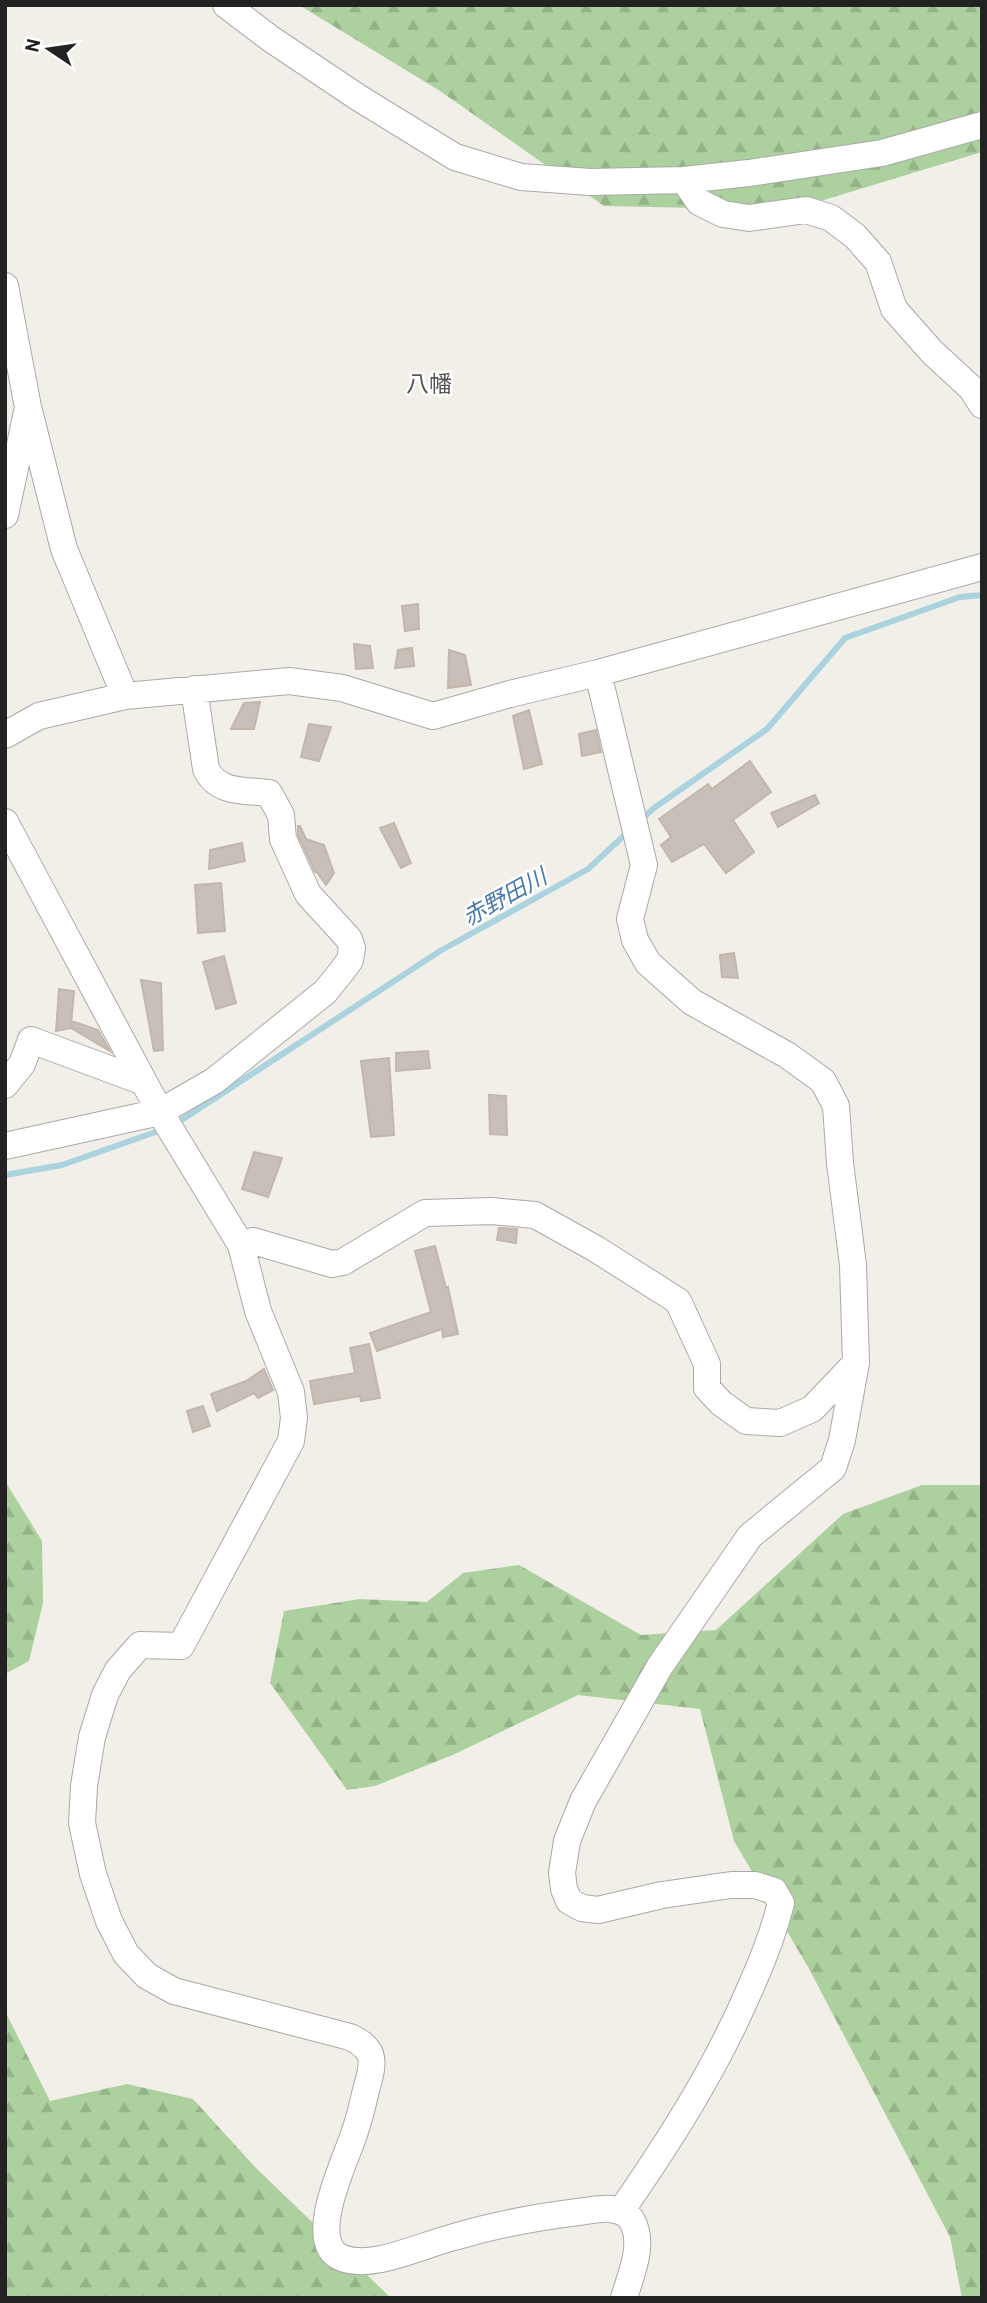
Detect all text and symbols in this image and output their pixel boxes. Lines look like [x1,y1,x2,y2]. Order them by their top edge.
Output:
north arrow [14,14,84,84]
text: N [19,36,45,54]
district label: 八幡 [406,369,452,397]
water label: 赤野田川 [457,860,554,931]

